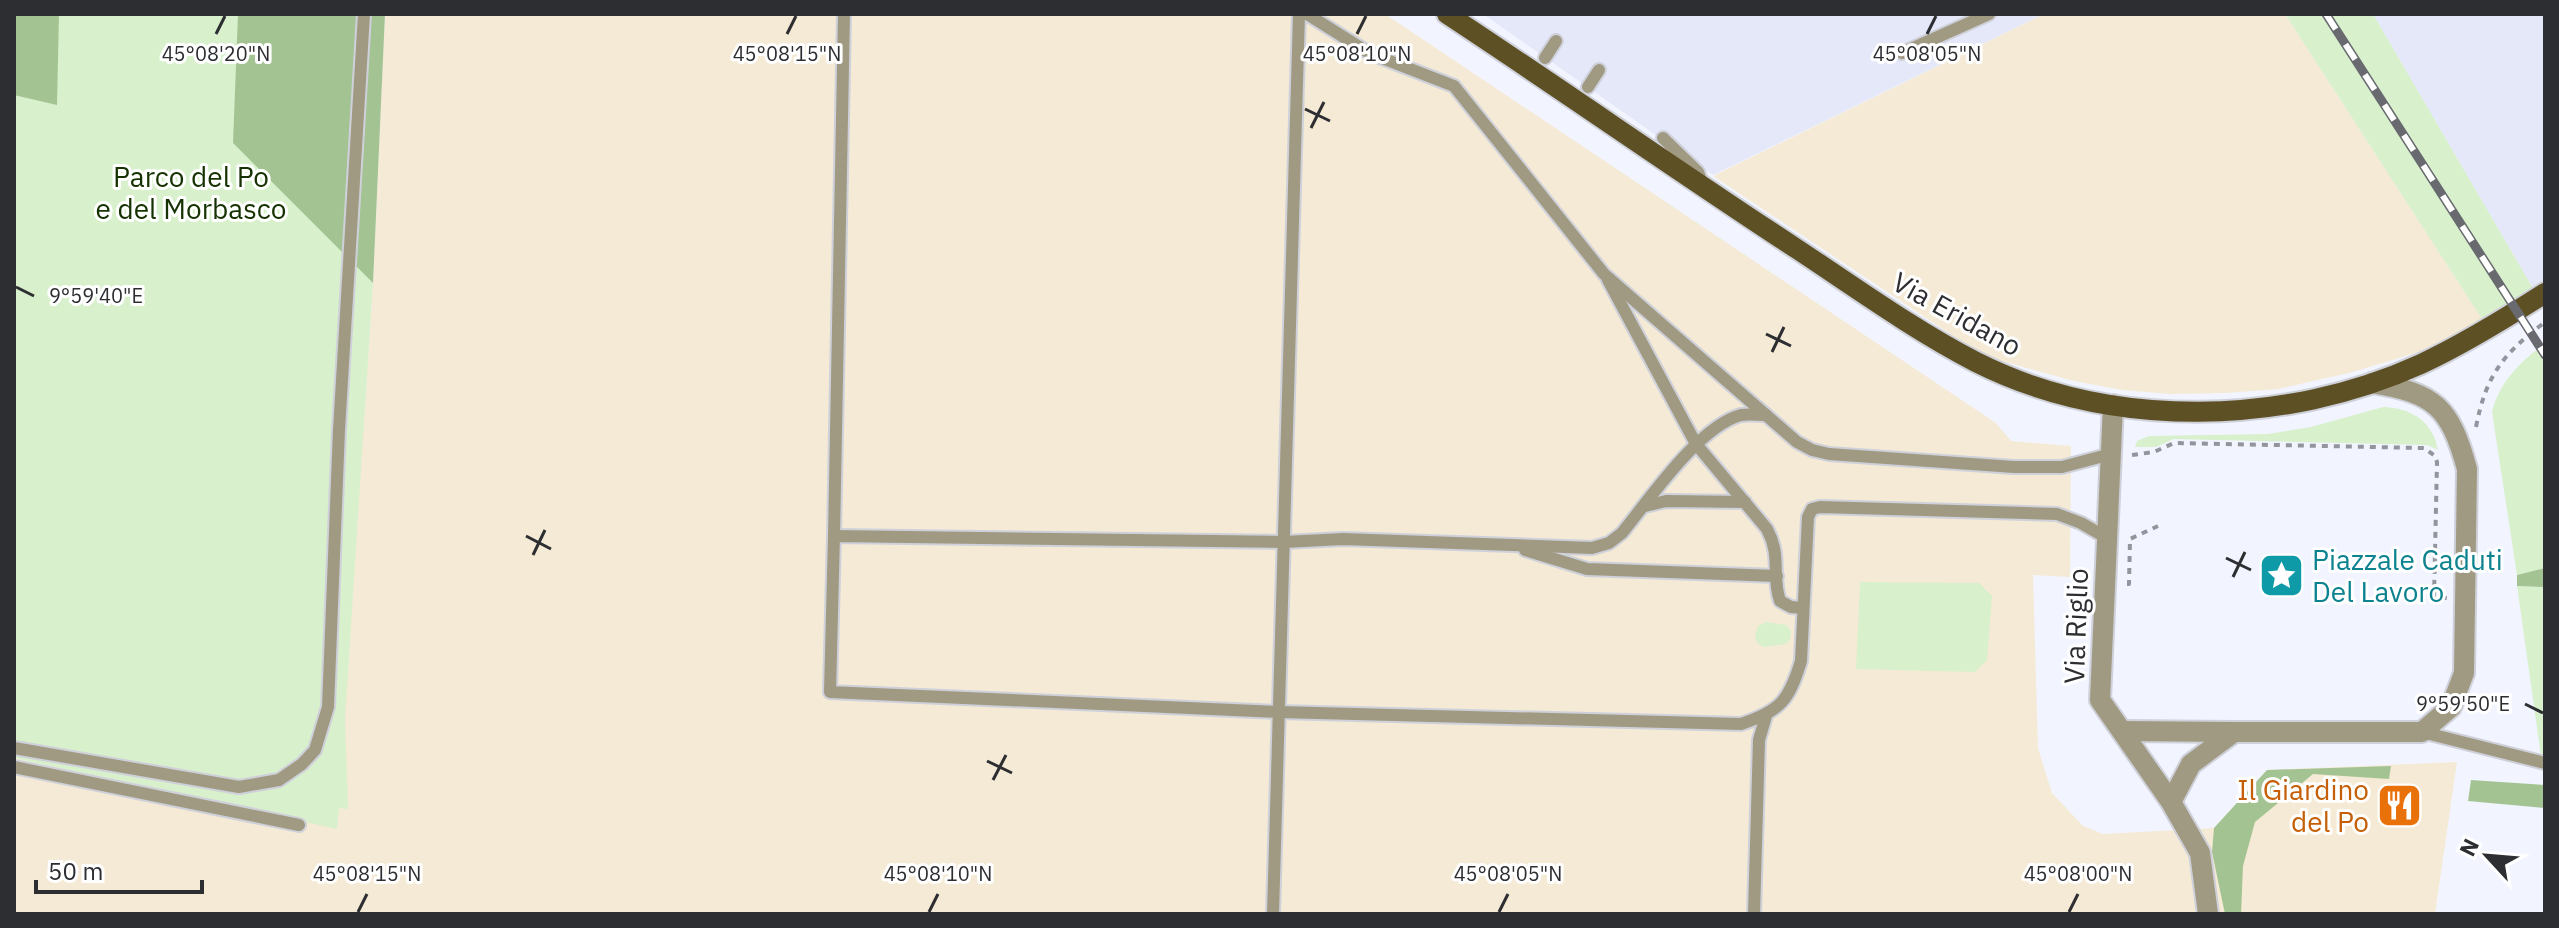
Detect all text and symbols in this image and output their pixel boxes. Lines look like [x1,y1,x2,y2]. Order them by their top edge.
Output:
text: 45°08'20"N [162,40,270,67]
text: 45°08'15"N [733,40,841,67]
text: 45°08'10"N [1303,40,1411,67]
text: 45°08'05"N [1873,40,1981,67]
park label: Parco del Po e del Morbasco [96,158,286,227]
street label: Via Eridano [1886,263,2028,364]
text: 9°59'40"E [49,282,143,309]
place label: Piazzale Caduti Del Lavoro [2312,541,2503,610]
place icon: Piazzale Caduti Del Lavoro [2257,552,2305,600]
street label: Via Riglio [2055,568,2096,684]
text: 9°59'50"E [2416,690,2510,717]
place label: Il Giardino del Po [2237,771,2369,840]
restaurant icon: Il Giardino del Po [2376,782,2424,830]
north arrow [2447,816,2527,896]
text: N [2452,833,2485,861]
scale bar [36,844,202,894]
text: 50 m [48,855,103,887]
text: 45°08'15"N [313,860,421,887]
text: 45°08'10"N [884,860,992,887]
text: 45°08'05"N [1454,860,1562,887]
text: 45°08'00"N [2024,860,2132,887]

